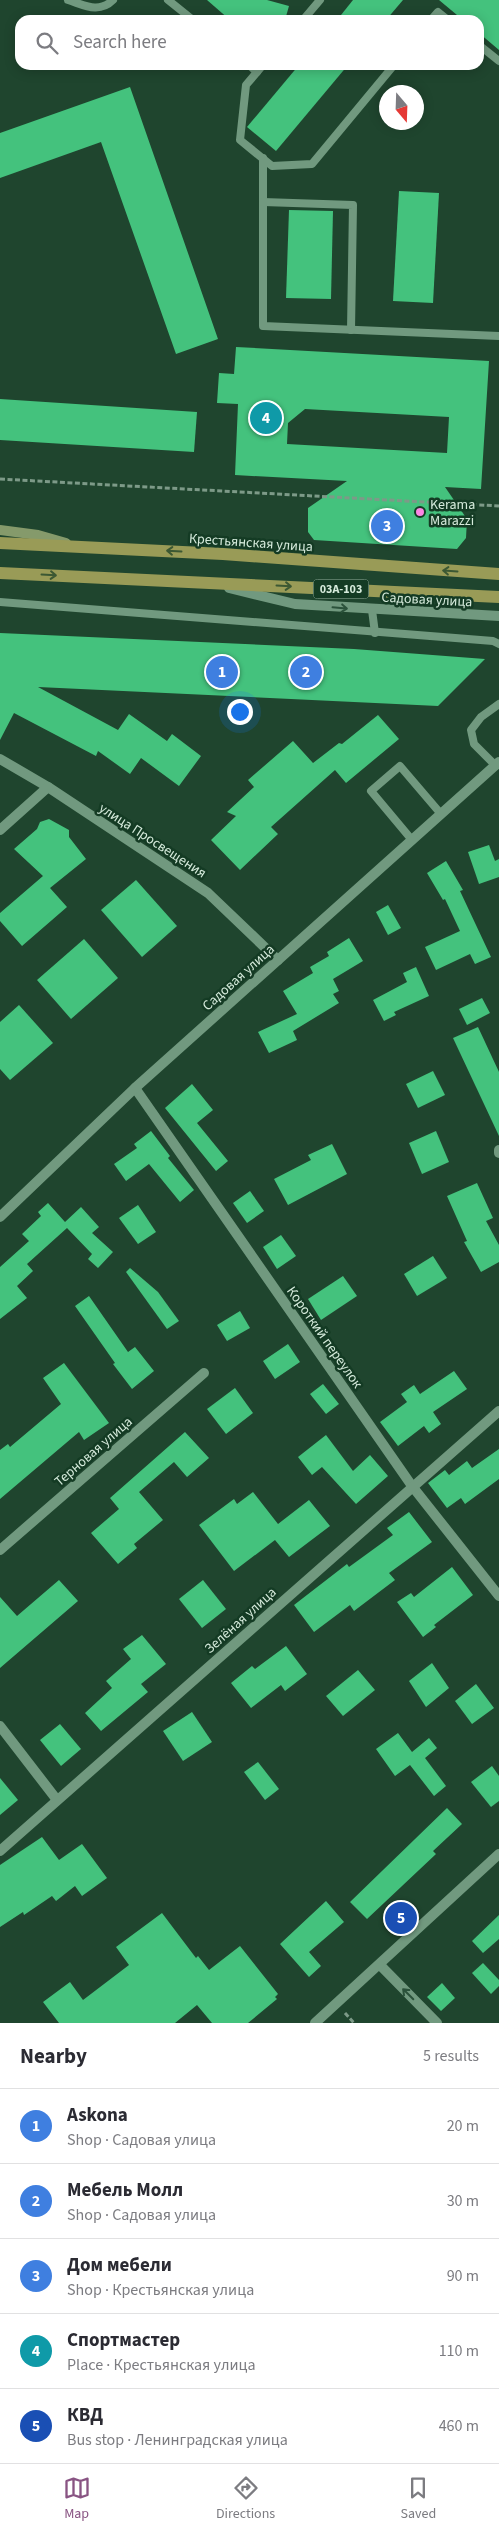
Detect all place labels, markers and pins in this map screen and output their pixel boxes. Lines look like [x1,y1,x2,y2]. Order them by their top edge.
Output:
pin: 4 [250,399,282,437]
place label: Kerama Marazzi [430,495,475,531]
marker: Kerama Marazzi [414,506,426,518]
pin: 3 [371,507,403,545]
pin: 1 [206,653,238,691]
pin: 2 [290,653,322,691]
pin: 5 [385,1899,417,1937]

